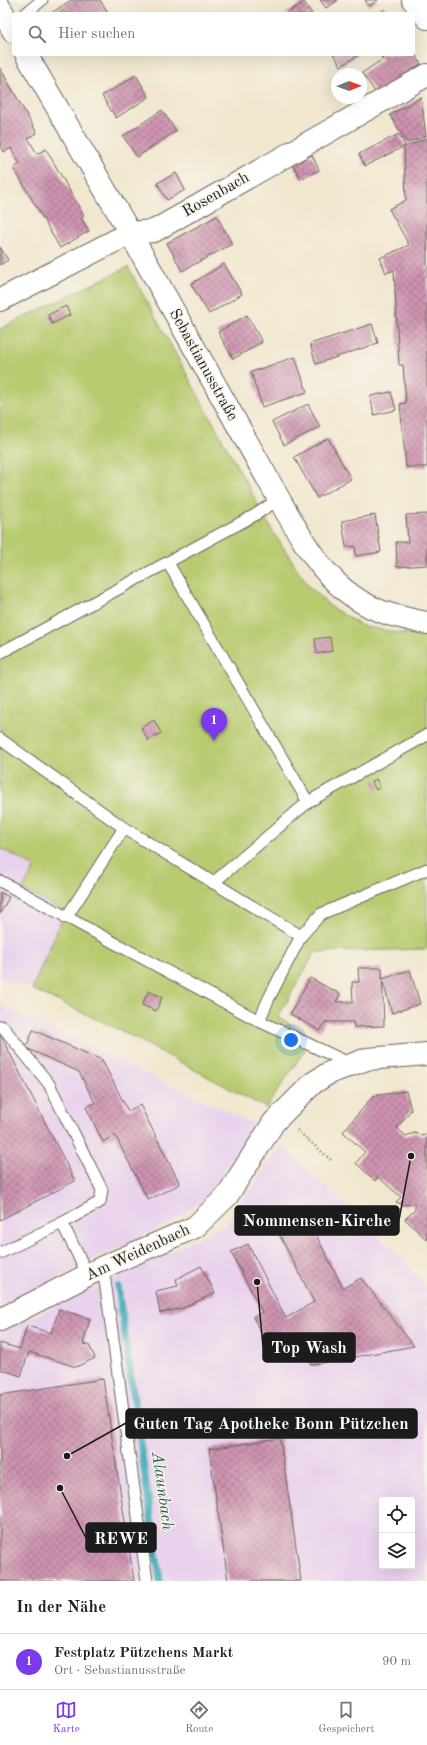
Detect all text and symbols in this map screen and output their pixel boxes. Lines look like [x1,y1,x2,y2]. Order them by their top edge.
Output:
search box [12,12,415,56]
icon: search [26,23,48,45]
text: Hier suchen [58,27,135,42]
north arrow [331,68,367,104]
street label: Rosenbach [180,169,252,220]
street label: Sebastianusstraße [166,306,240,424]
pin: 1 [201,708,227,741]
your location [281,1030,301,1050]
callout: Nommensen-Kirche [235,1206,399,1235]
text: Nommensen-Kirche [243,1213,391,1230]
street label: Am Weidenbach [84,1222,193,1284]
callout: Top Wash [263,1333,355,1362]
text: Top Wash [271,1340,347,1357]
callout: Guten Tag Apotheke Bonn Pützchen [126,1409,417,1438]
text: Guten Tag Apotheke Bonn Pützchen [133,1416,409,1433]
water label: Alaunbach [148,1450,176,1532]
map controls [379,1497,415,1569]
button: locate [379,1497,415,1533]
callout: REWE [86,1523,156,1552]
text: REWE [94,1531,148,1548]
button: layers [379,1533,415,1569]
text: In der Nähe [16,1599,106,1616]
text: Festplatz Pützchens Markt [54,1646,233,1661]
text: 1 [25,1655,33,1668]
text: 90 m [382,1655,411,1668]
text: Ort · Sebastianusstraße [54,1664,186,1677]
tab: Karte [53,1699,80,1737]
tab: Route [185,1699,213,1737]
tab: Gespeichert [319,1699,374,1737]

